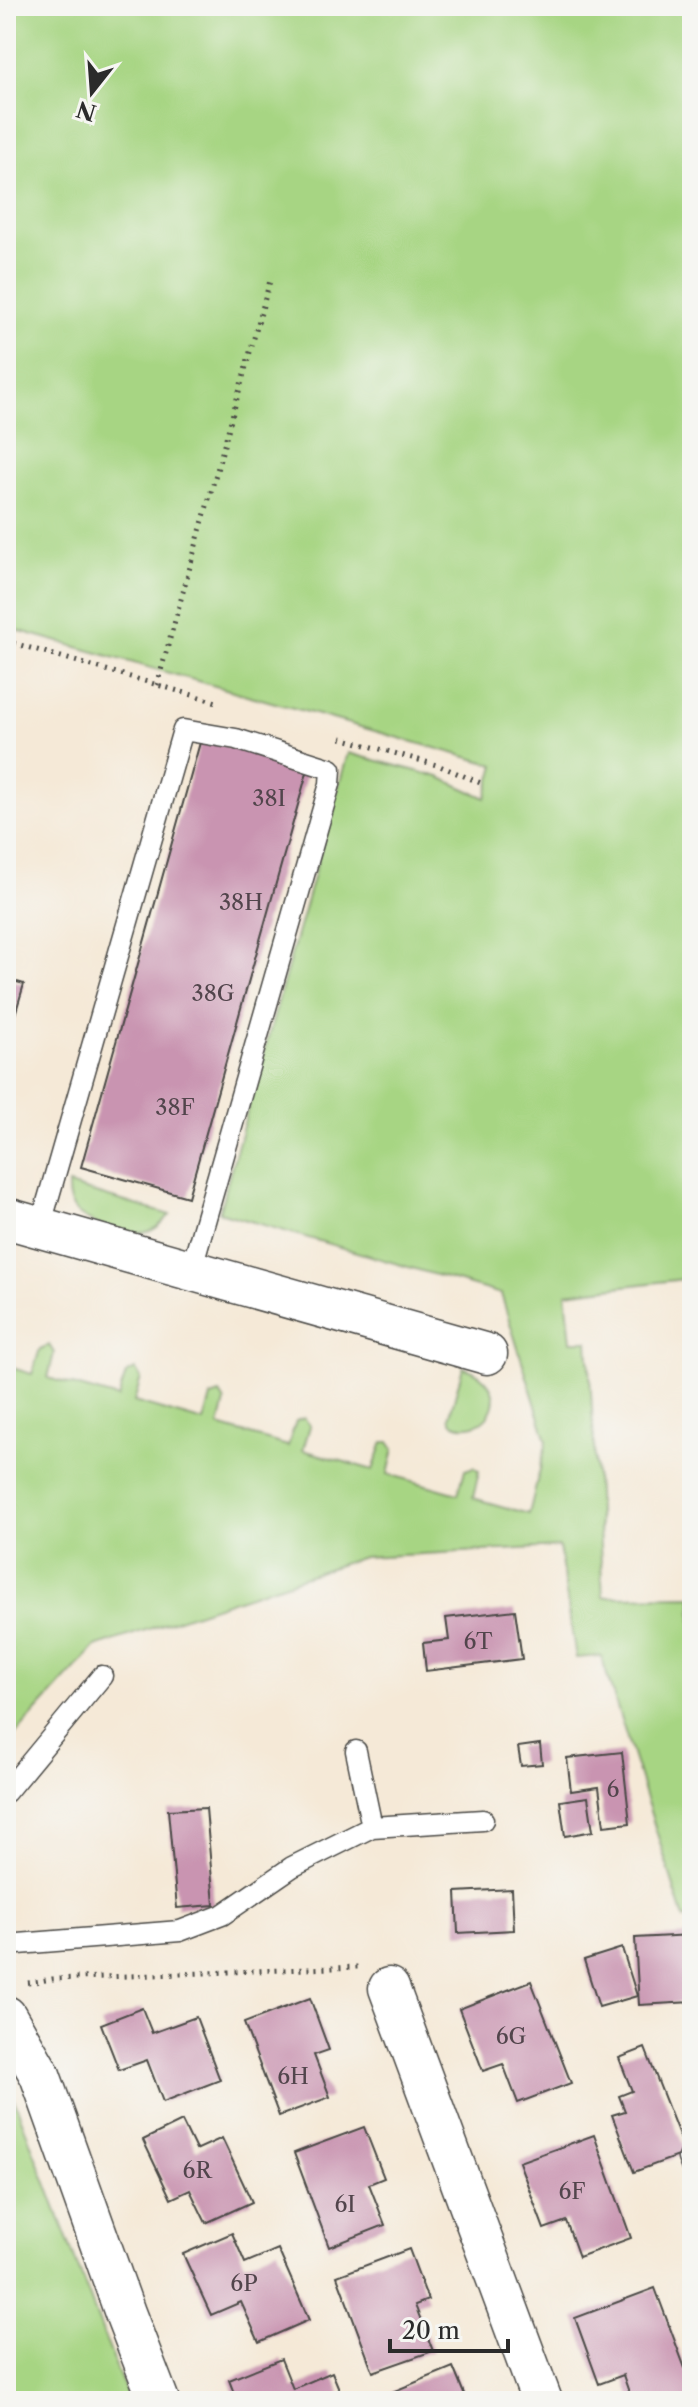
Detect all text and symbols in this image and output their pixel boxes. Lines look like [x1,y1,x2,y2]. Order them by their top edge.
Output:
north arrow [52,52,132,132]
text: N [73,95,99,126]
house number: 38I [252,785,286,812]
house number: 38H [219,889,263,916]
house number: 38G [192,980,235,1007]
house number: 38F [155,1094,195,1121]
house number: 6T [464,1628,493,1655]
house number: 6 [607,1776,620,1803]
house number: 6G [496,2023,527,2050]
house number: 6H [277,2063,309,2090]
house number: 6R [183,2157,212,2184]
house number: 6F [558,2178,586,2205]
house number: 6I [334,2191,356,2218]
house number: 6P [230,2270,258,2297]
scale bar [390,2303,508,2353]
text: 20 m [402,2316,460,2345]

